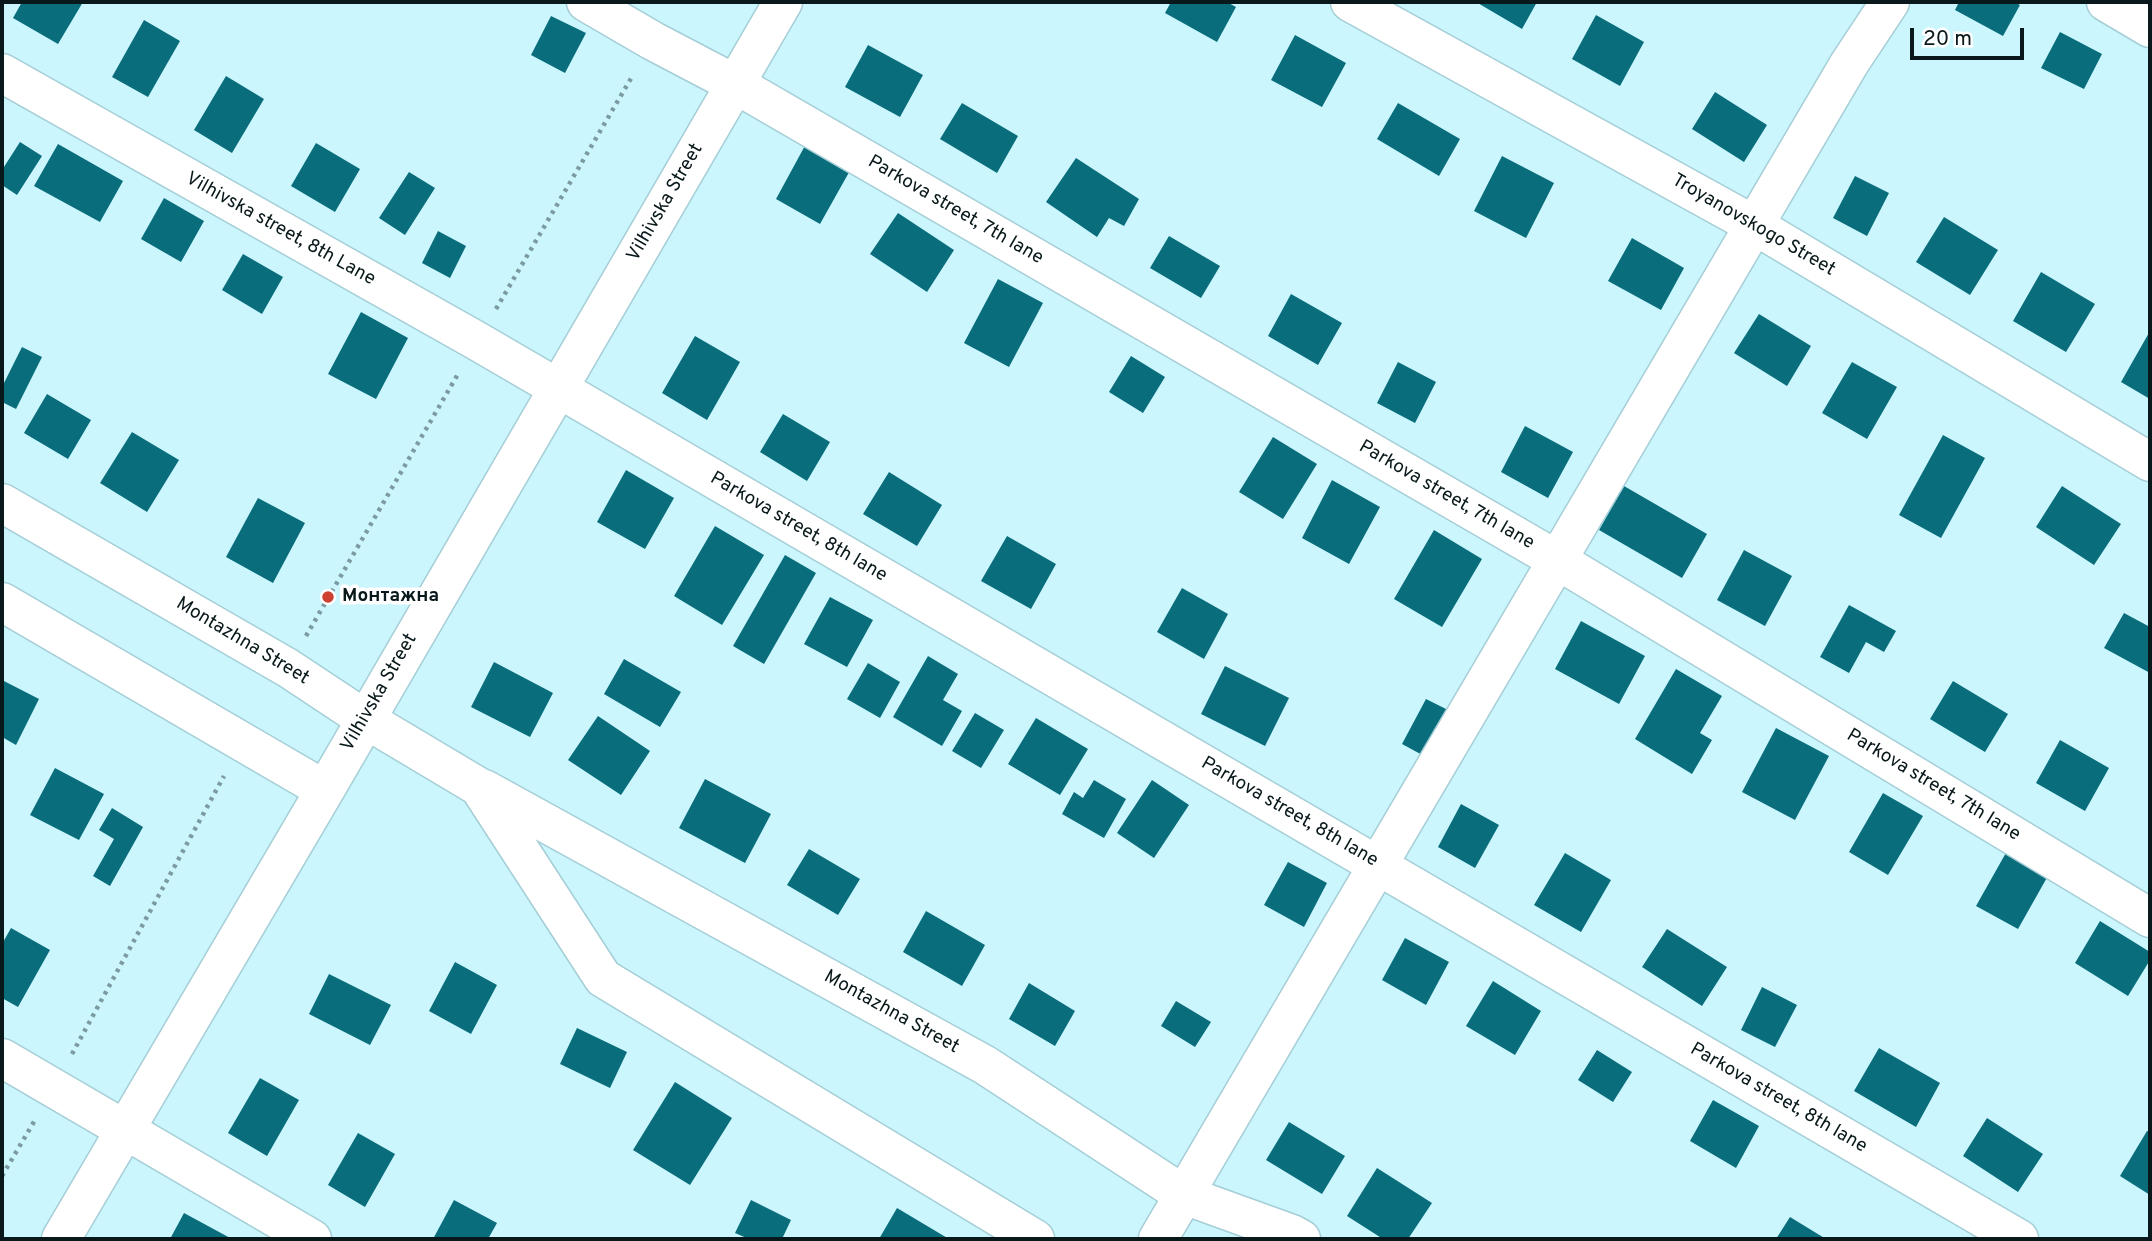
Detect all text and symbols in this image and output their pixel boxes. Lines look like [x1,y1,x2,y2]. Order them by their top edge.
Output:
scale bar [1914,14,2028,58]
text: 20 m [1923,26,1972,53]
street label: Vilhivska Street [623,140,709,266]
street label: Parkova street, 7th lane [863,151,1047,271]
street label: Vilhivska street, 8th Lane [181,168,379,292]
street label: Troyanovskogo Street [1667,170,1839,282]
street label: Parkova street, 7th lane [1354,436,1538,556]
street label: Parkova street, 8th lane [705,468,891,588]
place label: Монтажна [342,586,439,608]
marker: Монтажна [320,589,336,605]
street label: Montazhna Street [171,593,313,691]
street label: Vilhivska Street [337,630,423,756]
street label: Parkova street, 7th lane [1842,725,2024,847]
street label: Parkova street, 8th lane [1196,753,1382,873]
street label: Montazhna Street [819,966,963,1060]
street label: Parkova street, 8th lane [1685,1039,1871,1159]

